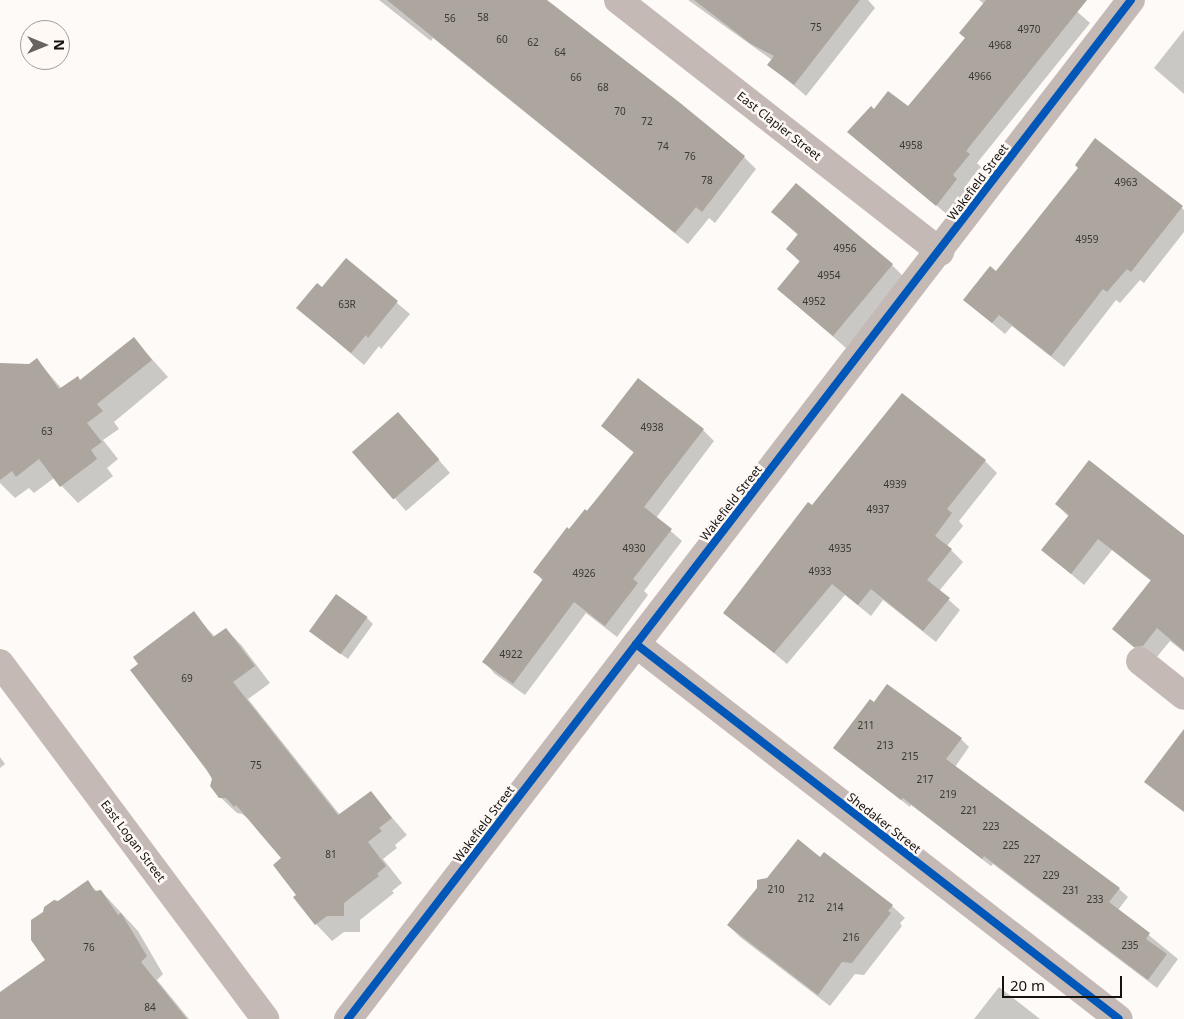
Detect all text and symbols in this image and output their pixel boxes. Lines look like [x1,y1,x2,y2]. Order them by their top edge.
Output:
house number: 58 [477,12,489,24]
house number: 56 [444,13,456,25]
north arrow [20,20,70,70]
house number: 75 [810,22,822,34]
house number: 4970 [1018,24,1040,36]
house number: 60 [496,34,508,46]
house number: 62 [527,37,539,49]
text: N [50,39,69,51]
house number: 4968 [989,40,1011,52]
house number: 64 [554,47,566,59]
house number: 4966 [969,71,991,83]
house number: 66 [570,72,582,84]
house number: 68 [597,82,609,94]
street label: East Clapier Street [734,89,824,163]
house number: 70 [614,106,626,118]
house number: 72 [641,116,653,128]
house number: 4958 [900,140,922,152]
house number: 74 [657,141,669,153]
street label: Wakefield Street [945,141,1011,223]
house number: 76 [684,151,696,163]
house number: 78 [701,175,713,187]
house number: 4963 [1115,177,1137,189]
house number: 4959 [1076,234,1098,246]
house number: 4956 [834,243,856,255]
house number: 4954 [818,270,840,282]
house number: 4952 [803,296,825,308]
house number: 63R [338,299,356,311]
house number: 4938 [641,422,663,434]
house number: 63 [41,426,53,438]
street label: Wakefield Street [697,462,765,544]
house number: 4939 [884,479,906,491]
house number: 4937 [867,504,889,516]
house number: 4930 [623,543,645,555]
house number: 4935 [829,543,851,555]
house number: 4933 [809,566,831,578]
house number: 4926 [573,568,595,580]
house number: 4922 [500,649,522,661]
house number: 69 [181,673,193,685]
house number: 211 [857,720,875,732]
house number: 213 [876,740,894,752]
house number: 215 [901,751,919,763]
house number: 75 [250,760,262,772]
house number: 217 [916,774,934,786]
street label: Wakefield Street [451,783,517,865]
house number: 219 [939,789,957,801]
street label: Shedaker Street [844,790,924,856]
street label: East Logan Street [98,797,168,885]
house number: 221 [960,805,978,817]
house number: 223 [982,821,1000,833]
house number: 225 [1002,840,1020,852]
house number: 81 [325,849,337,861]
house number: 227 [1023,854,1041,866]
house number: 229 [1042,870,1060,882]
house number: 210 [767,884,785,896]
house number: 231 [1062,885,1080,897]
house number: 212 [797,893,815,905]
house number: 233 [1086,894,1104,906]
house number: 214 [826,902,844,914]
house number: 216 [842,932,860,944]
house number: 235 [1121,940,1139,952]
house number: 76 [83,942,95,954]
scale bar [1004,966,1124,998]
text: 20 m [1010,975,1045,995]
house number: 84 [144,1002,156,1014]

